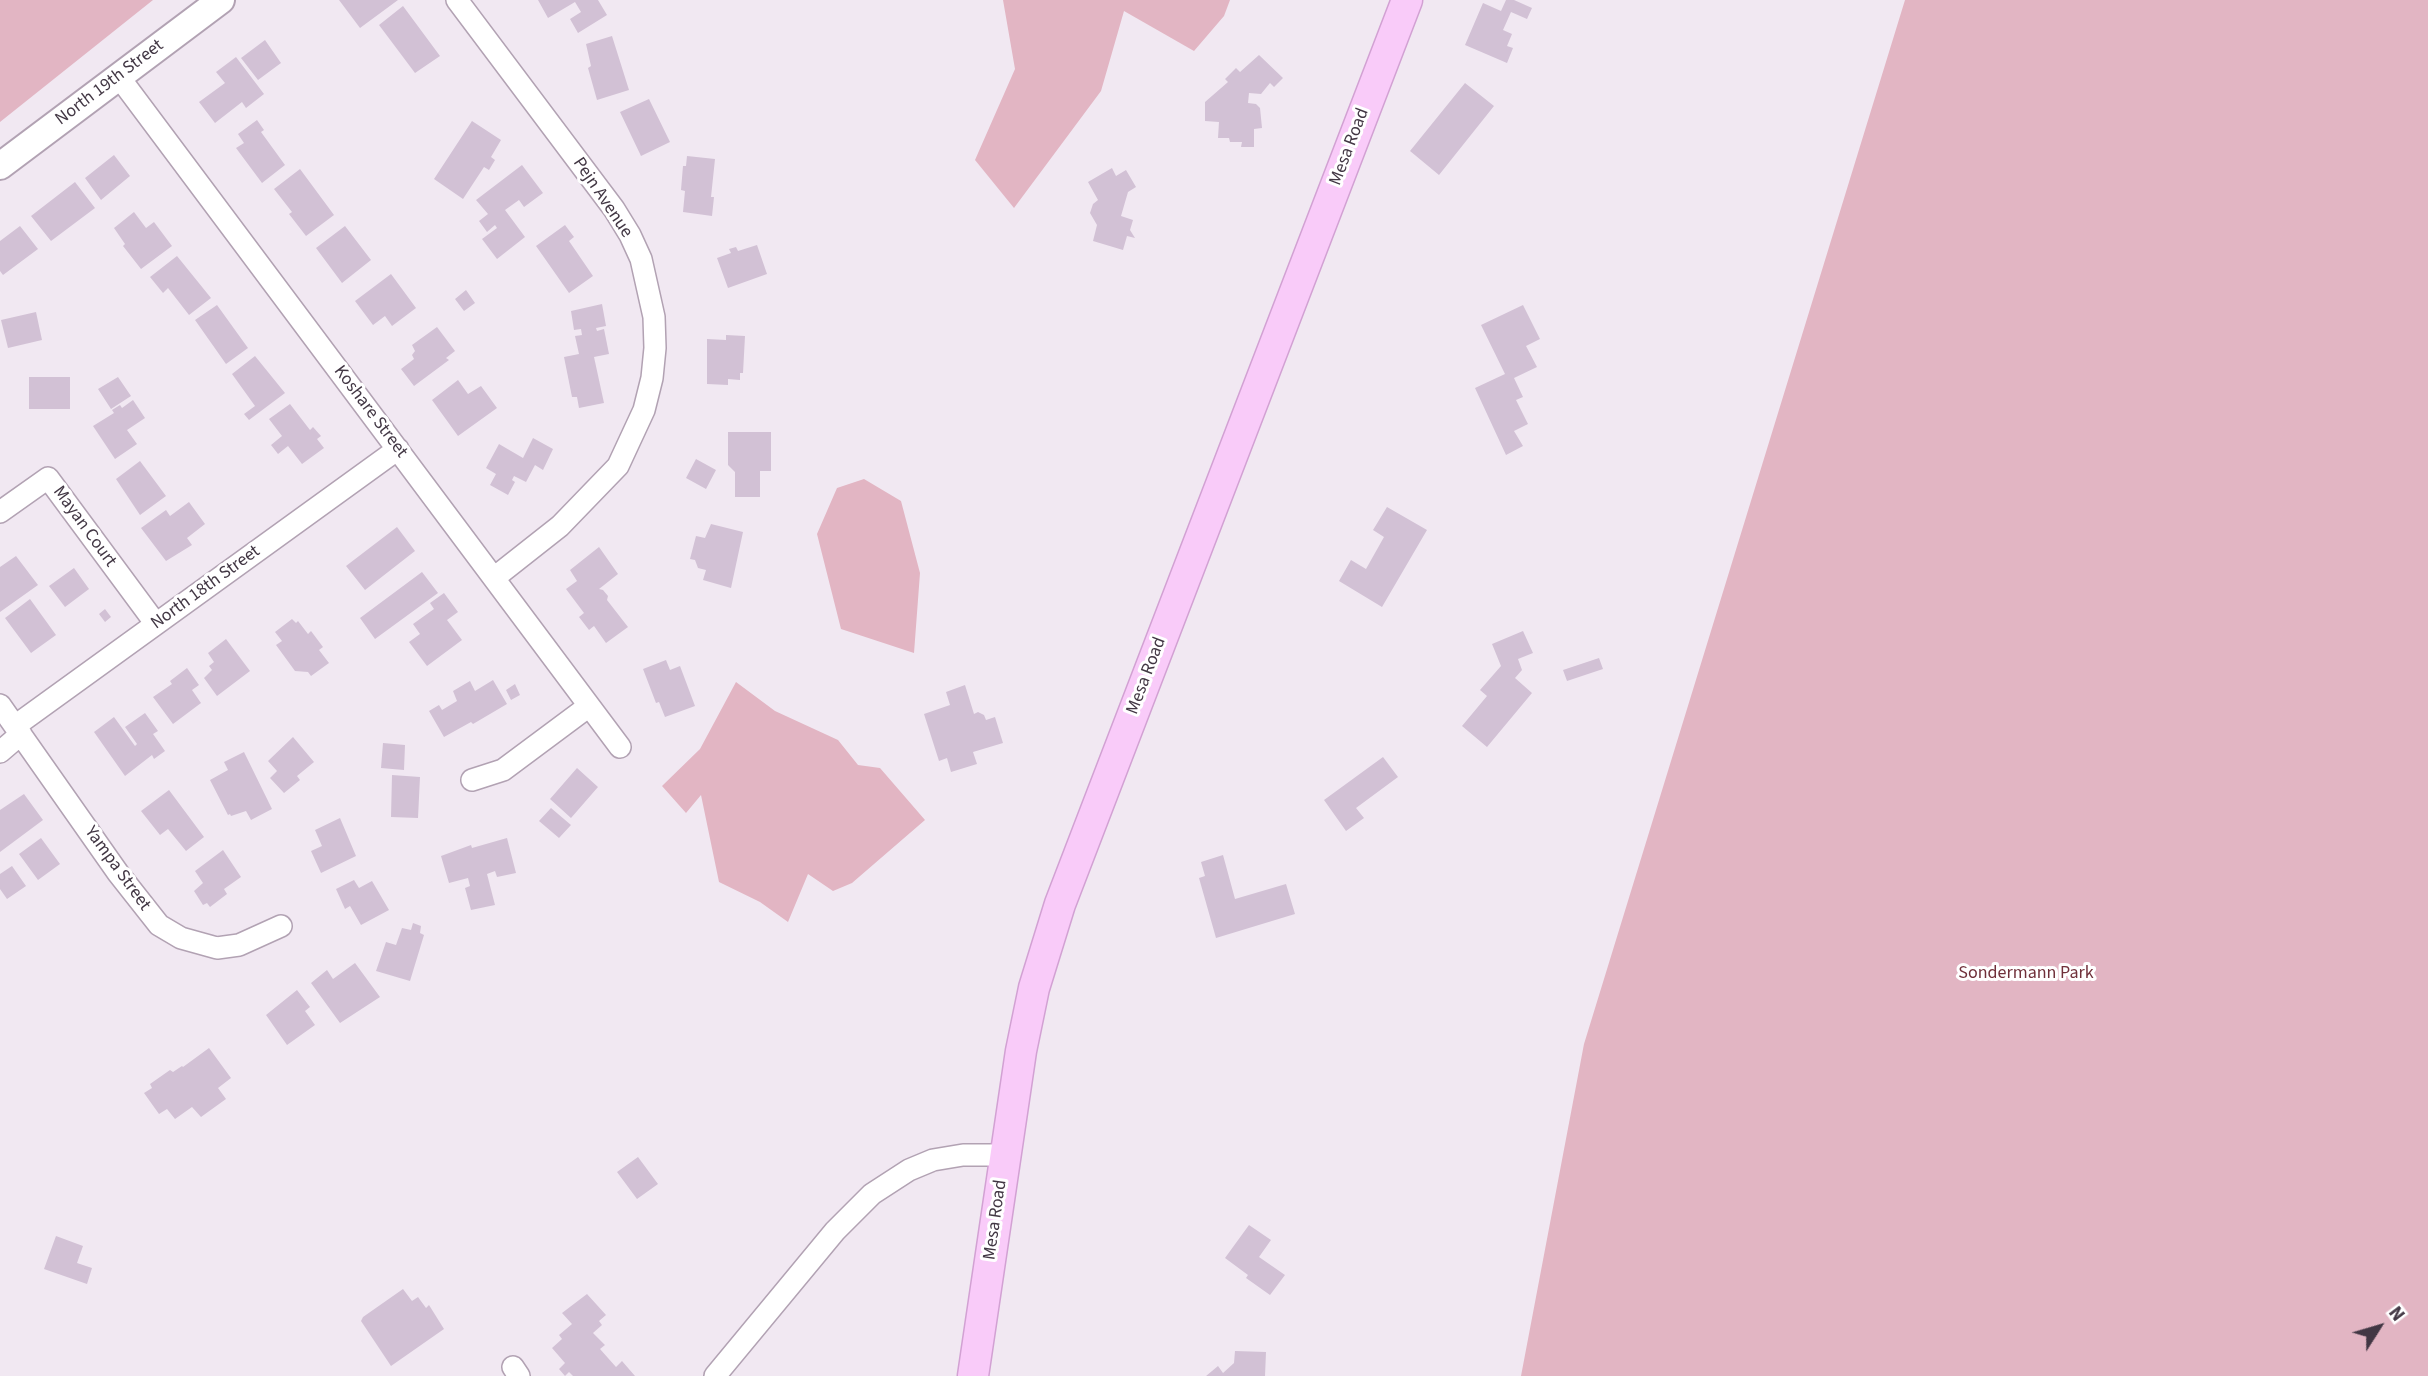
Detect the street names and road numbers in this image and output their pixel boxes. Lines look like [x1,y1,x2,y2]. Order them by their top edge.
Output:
street label: North 19th Street [52,35,168,131]
street label: Mesa Road [1325,105,1375,189]
street label: Pejn Avenue [567,154,637,242]
street label: Koshare Street [328,362,412,462]
street label: Mayan Court [47,482,121,572]
street label: North 18th Street [147,541,265,635]
street label: Mesa Road [1122,634,1172,718]
street label: Yampa Street [79,823,155,915]
street label: Mesa Road [980,1178,1012,1262]

